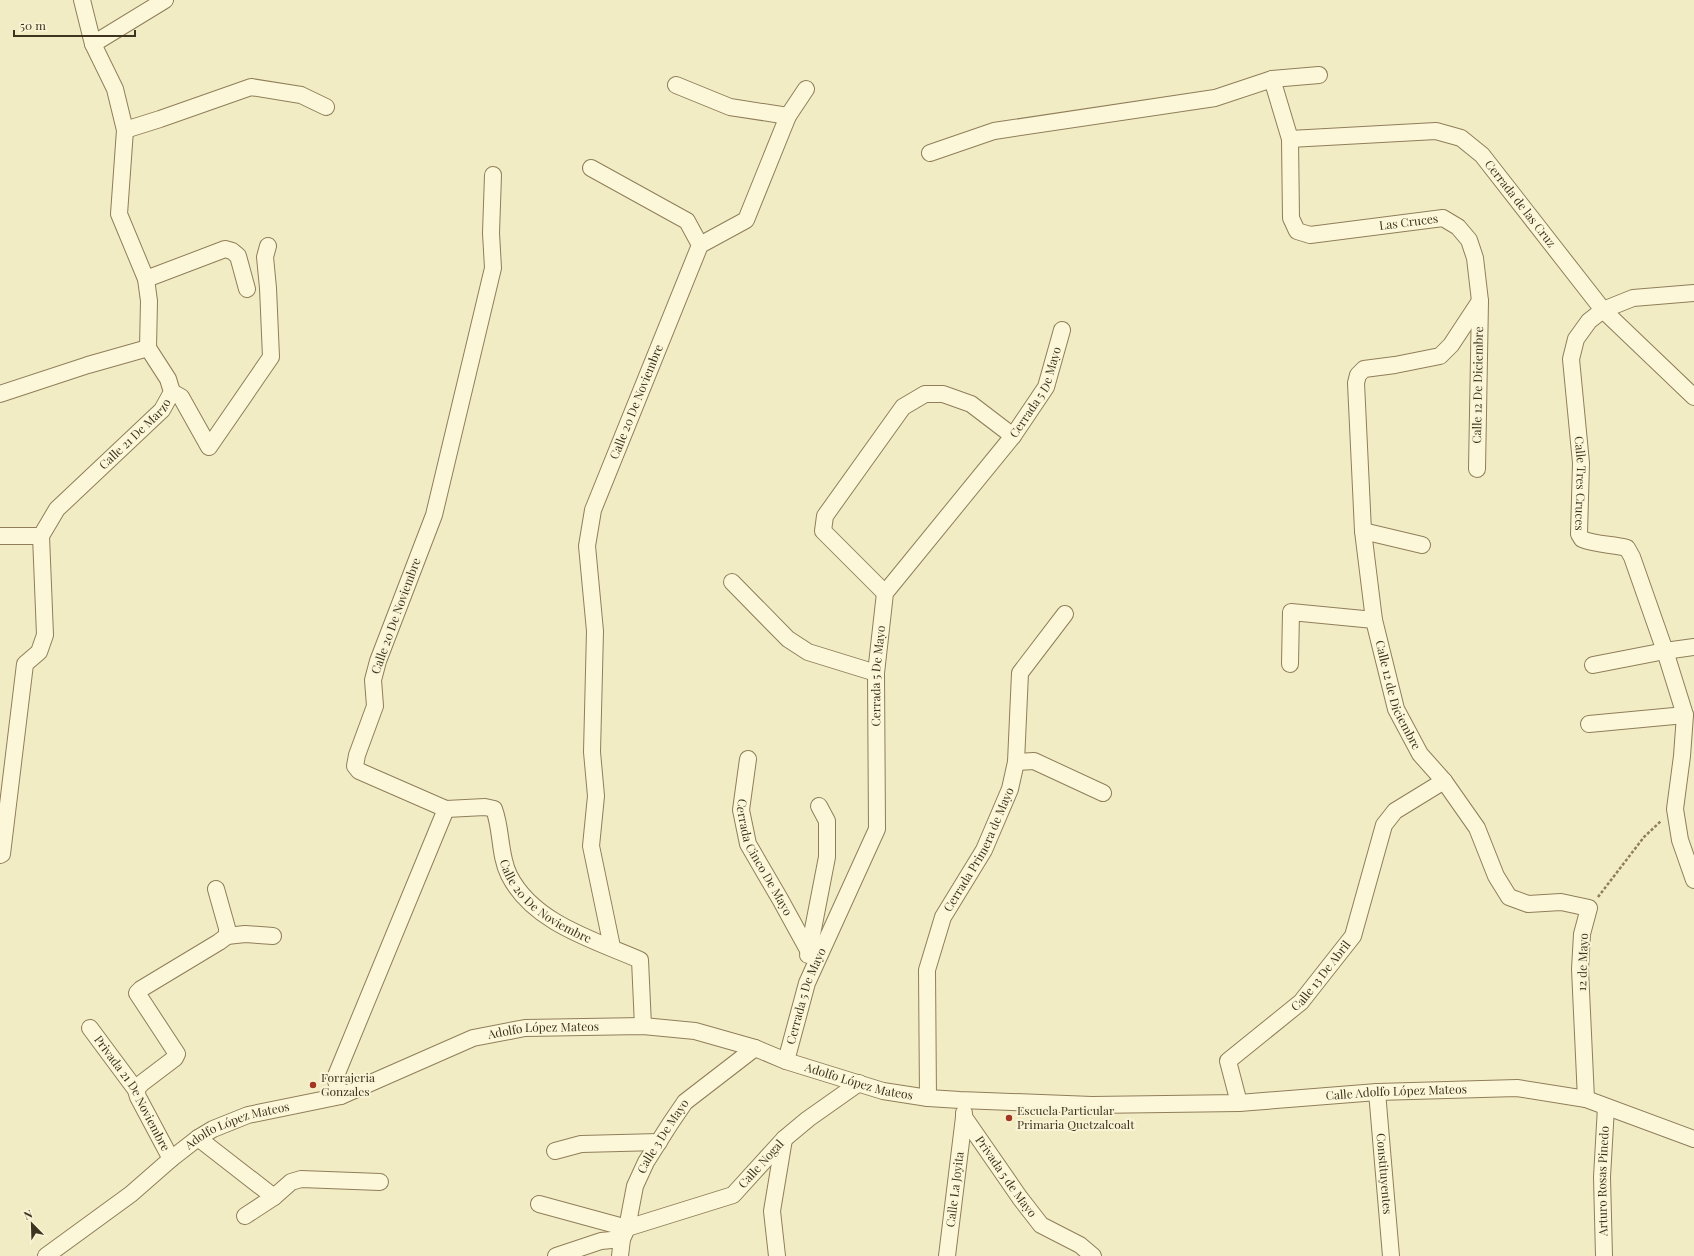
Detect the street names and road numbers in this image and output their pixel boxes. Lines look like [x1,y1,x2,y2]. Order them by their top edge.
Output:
street label: Cerrada de las Cruz [1482,156,1560,250]
street label: Las Cruces [1378,210,1439,233]
street label: Calle 12 De Diciembre [1468,326,1486,444]
street label: Calle 20 De Noviembre [605,342,666,461]
street label: Cerrada 5 De Mayo [1005,344,1064,440]
street label: Calle 21 De Marzo [95,395,174,472]
street label: Calle Tres Cruces [1571,435,1590,531]
street label: Calle 20 De Noviembre [367,555,424,676]
street label: Cerrada 5 De Mayo [867,624,888,727]
street label: Calle 12 de Diciembre [1372,638,1425,752]
street label: Cerrada Primera de Mayo [939,784,1017,914]
street label: Cerrada Cinco De Mayo [734,798,797,919]
street label: Calle 20 De Noviembre [497,857,594,946]
street label: 12 de Mayo [1573,932,1591,991]
street label: Calle 13 De Abril [1287,936,1354,1014]
street label: Cerrada 5 De Mayo [782,944,829,1046]
street label: Adolfo López Mateos [485,1018,599,1042]
street label: Privada 21 De Noviembre [91,1032,174,1153]
street label: Adolfo López Mateos [802,1058,914,1103]
street label: Calle Adolfo López Mateos [1325,1080,1467,1103]
street label: Calle 3 De Mayo [633,1095,692,1176]
street label: Adolfo López Mateos [180,1098,291,1153]
street label: Arturo Rosas Pinedo [1593,1125,1612,1237]
street label: Privada 5 de Mayo [972,1132,1041,1221]
street label: Constituyentes [1374,1132,1396,1215]
street label: Calle Nogal [734,1135,787,1191]
street label: Calle La Joyita [942,1151,967,1228]

